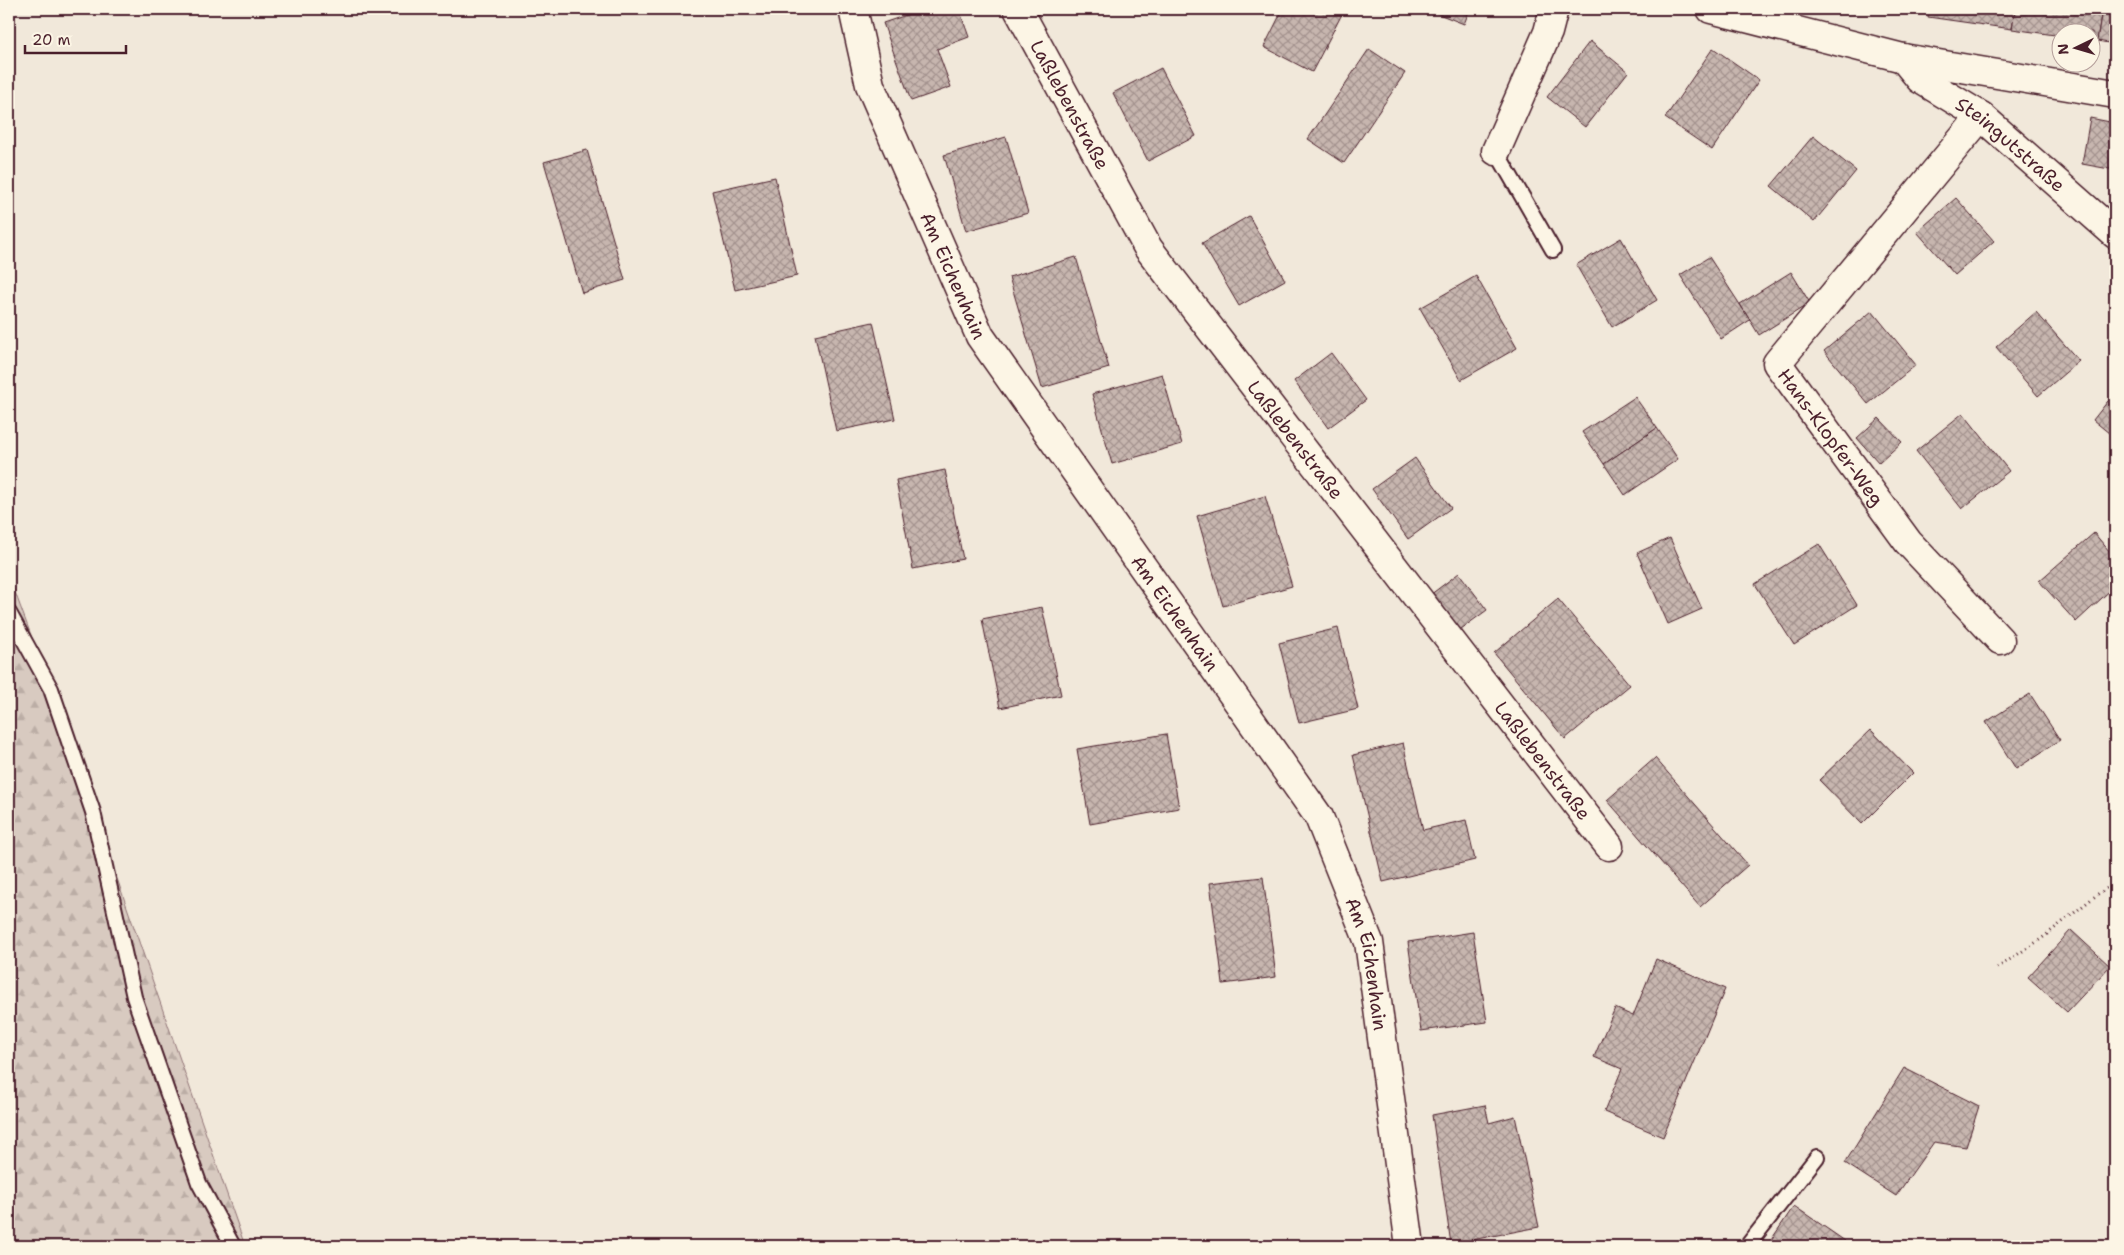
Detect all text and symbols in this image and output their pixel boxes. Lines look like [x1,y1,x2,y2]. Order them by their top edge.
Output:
scale bar [25,22,126,54]
north arrow [2052,22,2102,72]
text: 20 m [32,30,71,50]
street label: Laßlebenstraße [1024,36,1115,174]
text: N [2054,43,2072,55]
street label: Steingutstraße [1951,92,2070,198]
street label: Am Eichenhain [914,208,992,343]
street label: Hans-Klopfer-Weg [1772,363,1889,511]
street label: Laßlebenstraße [1241,375,1349,505]
street label: Am Eichenhain [1125,550,1224,676]
street label: Laßlebenstraße [1489,696,1596,825]
street label: Am Eichenhain [1339,894,1393,1032]

